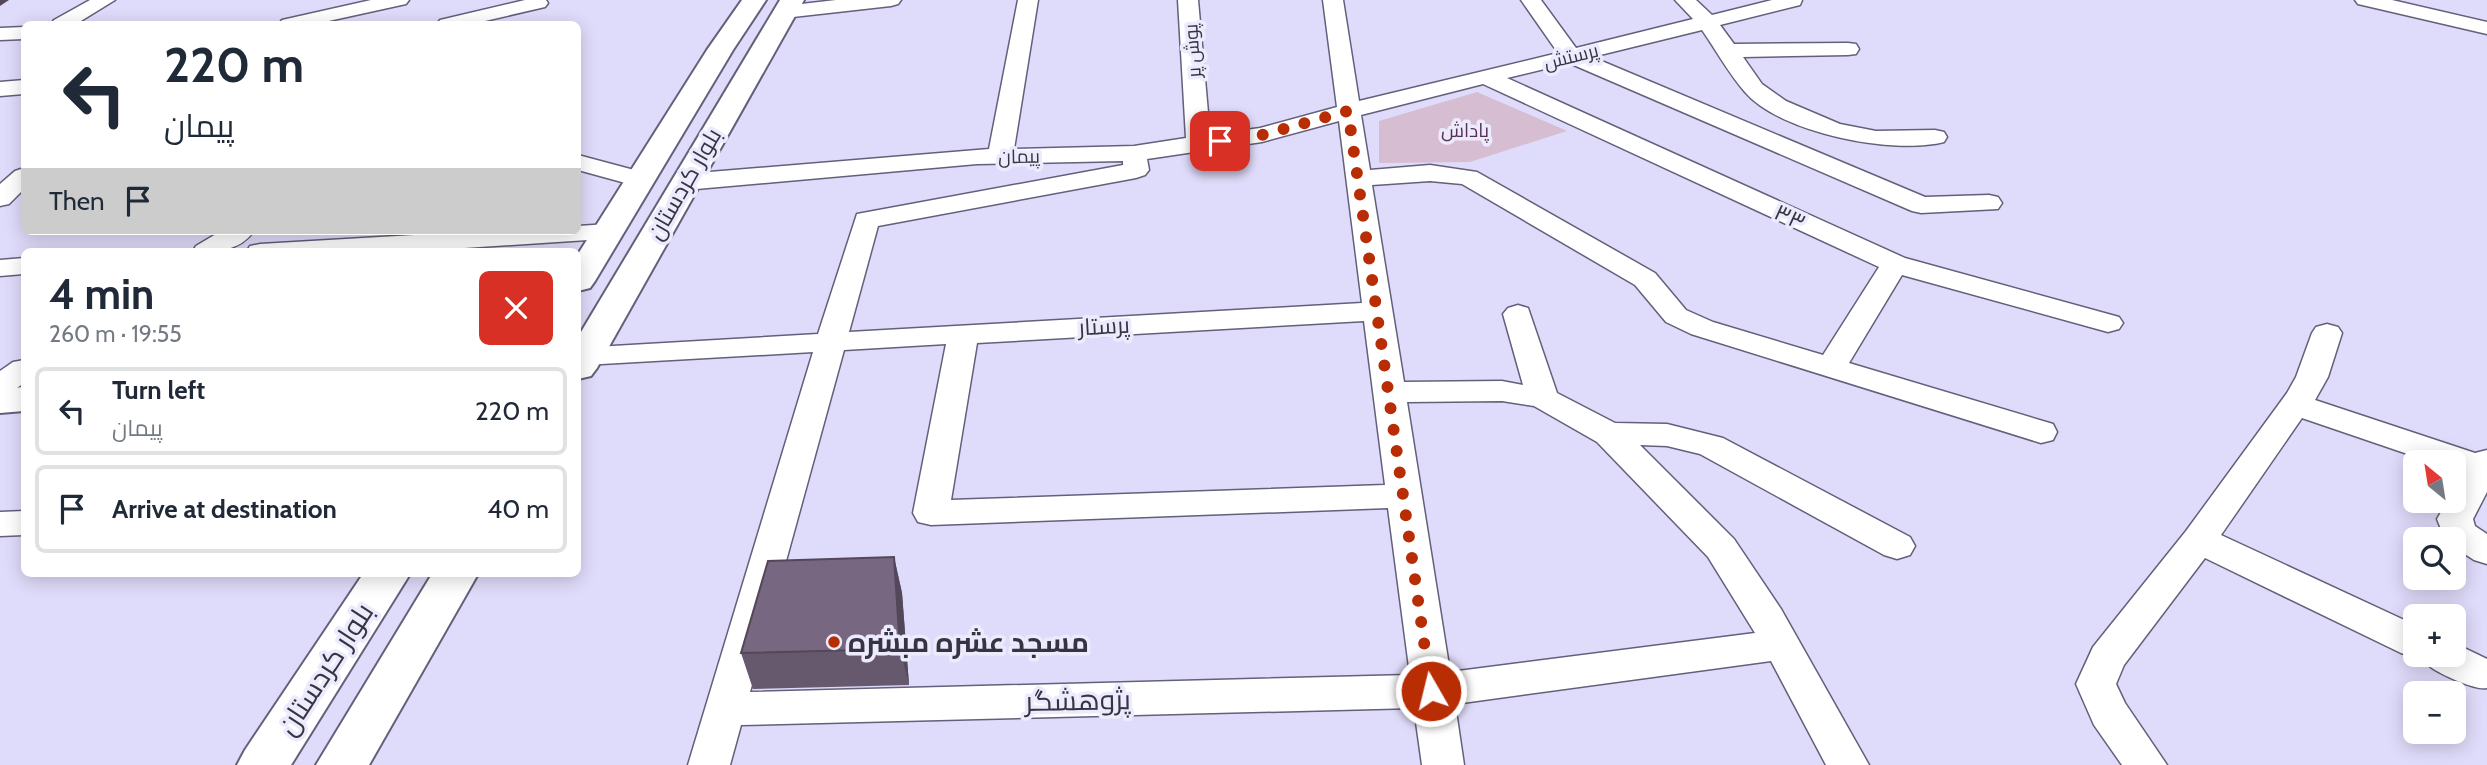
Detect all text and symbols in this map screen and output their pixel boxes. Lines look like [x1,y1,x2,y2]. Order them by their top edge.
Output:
street label: پوش پر [1179,23,1207,80]
text: 220 m [164,35,304,94]
street label: پرستش [1541,39,1601,75]
icon: left [49,49,140,140]
text: پیمان [164,106,234,145]
pin [1190,111,1250,171]
park label: پاداش [1441,119,1489,143]
icon: arrive [1201,122,1239,160]
street label: بلوار کردستان [641,123,727,245]
street label: پیمان [998,145,1040,169]
icon: arrive [119,182,157,220]
text: Then [49,185,105,217]
street label: ۳۳ [1770,198,1810,236]
text: 4 min [49,268,154,320]
button: close [479,271,553,345]
street label: پرستار [1075,311,1131,342]
text: 260 m · 19:55 [49,320,182,348]
text: Turn left [112,374,205,406]
icon: left [53,392,91,430]
text: 220 m [475,395,549,427]
text: پیمان [112,414,163,442]
north arrow [2403,450,2466,513]
map controls [2403,450,2466,744]
icon: arrive [53,490,91,528]
text: Arrive at destination [112,493,337,525]
text: 40 m [487,493,549,525]
button: search [2403,527,2466,590]
street label: بلوار کردستان [270,596,380,742]
button: + [2403,604,2466,667]
place label: مسجد عشره مبشره [848,625,1089,659]
marker: مسجد عشره مبشره [826,634,842,650]
position arrow [1394,654,1468,728]
button: − [2403,681,2466,744]
street label: پژوهشگر [1023,682,1132,720]

